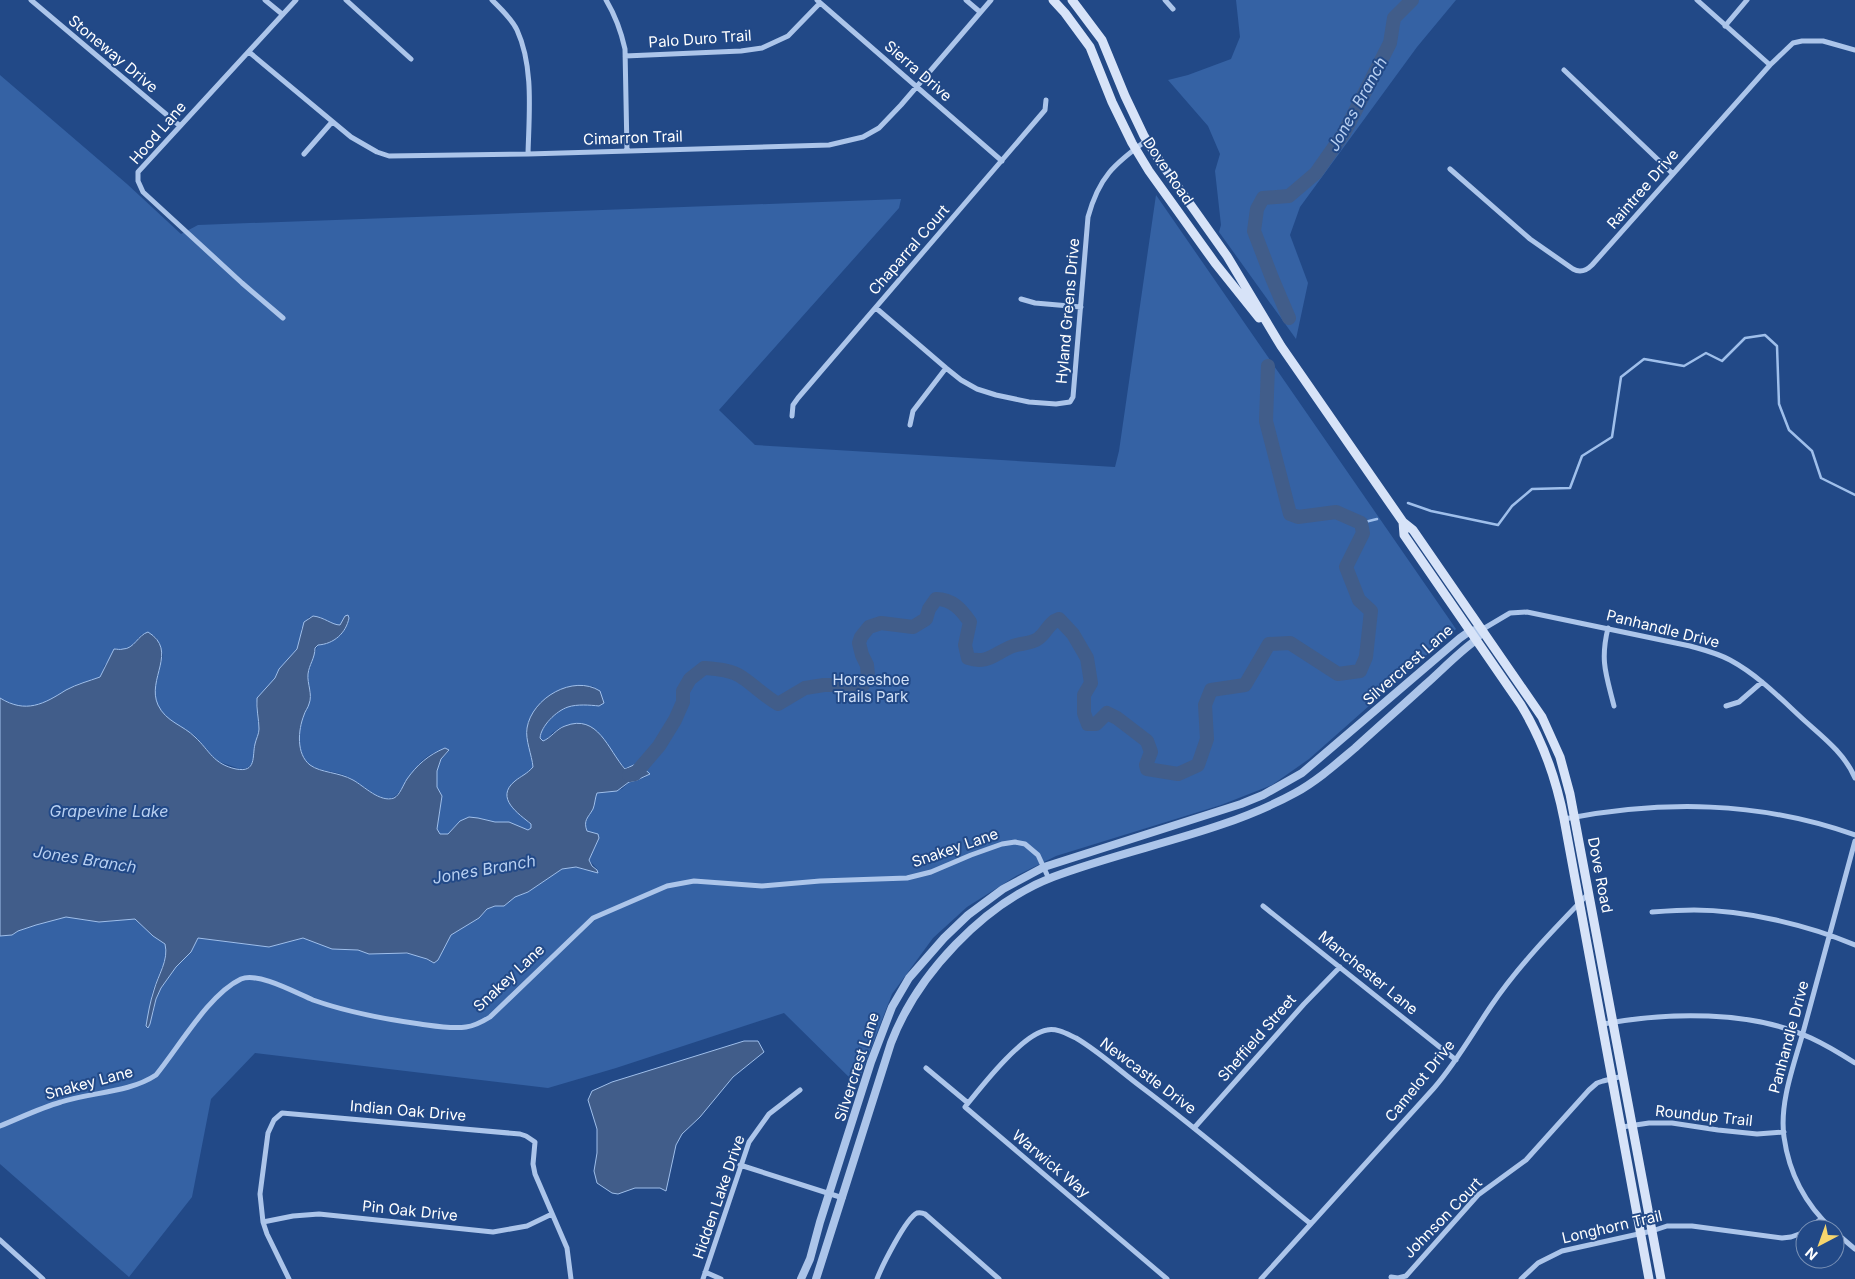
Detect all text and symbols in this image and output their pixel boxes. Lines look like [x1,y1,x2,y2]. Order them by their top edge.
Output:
street label: Stoneway Drive [65,11,162,97]
street label: Palo Duro Trail [648,25,752,52]
street label: Sierra Drive [881,36,956,105]
water label: Jones Branch [1323,53,1391,155]
street label: Hood Lane [125,97,190,168]
street label: Cimarron Trail [583,126,683,149]
street label: Dove Road [1139,134,1198,208]
street label: Raintree Drive [1603,145,1683,233]
street label: Chaparral Court [864,201,953,299]
street label: Hyland Greens Drive [1052,237,1083,385]
street label: Panhandle Drive [1605,605,1722,652]
street label: Silvercrest Lane [1359,620,1457,709]
park label: Horseshoe Trails Park [833,670,909,706]
water label: Grapevine Lake [50,801,168,821]
street label: Snakey Lane [909,824,1001,871]
street label: Dove Road [1584,835,1617,914]
water label: Jones Branch [32,841,138,877]
water label: Jones Branch [431,850,537,888]
street label: Manchester Lane [1315,927,1422,1019]
street label: Snakey Lane [469,940,548,1015]
street label: Panhandle Drive [1764,978,1813,1095]
street label: Sheffield Street [1214,990,1300,1085]
street label: Silvercrest Lane [830,1010,883,1124]
street label: Newcastle Drive [1096,1033,1200,1118]
street label: Camelot Drive [1381,1036,1459,1126]
street label: Snakey Lane [43,1062,135,1103]
street label: Indian Oak Drive [349,1096,467,1125]
street label: Roundup Trail [1654,1101,1754,1130]
street label: Warwick Way [1009,1126,1095,1202]
street label: Hidden Lake Drive [688,1132,749,1261]
street label: Johnson Court [1399,1173,1486,1262]
street label: Pin Oak Drive [361,1196,459,1225]
street label: Longhorn Trail [1560,1206,1664,1247]
north arrow [1795,1219,1845,1269]
text: N [1802,1244,1821,1264]

